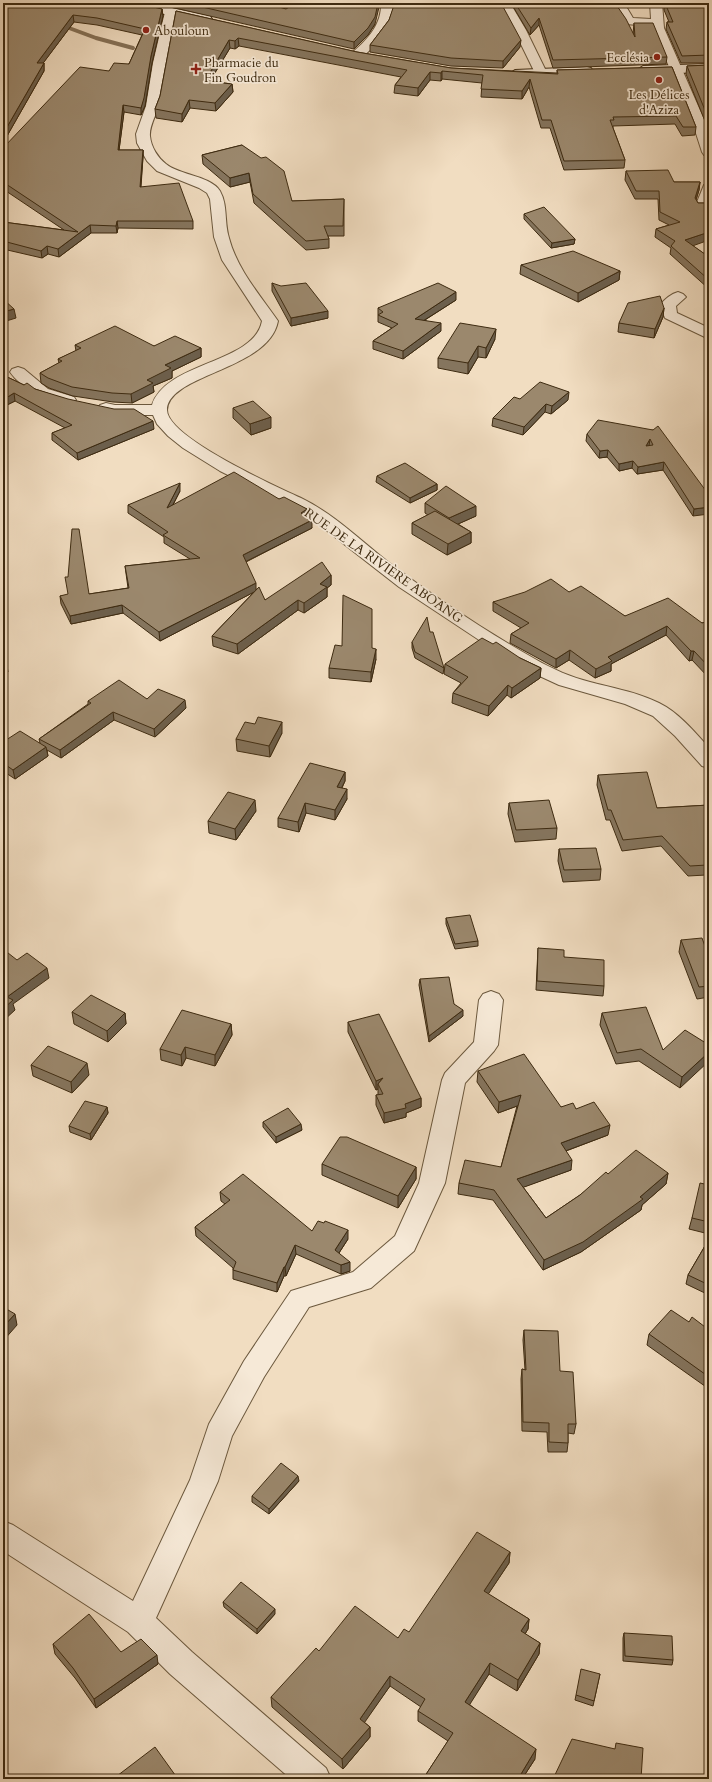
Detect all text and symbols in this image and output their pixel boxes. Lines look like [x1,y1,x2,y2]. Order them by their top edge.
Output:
place label: Abouloun [154,22,210,40]
marker: Abouloun [141,25,151,35]
place label: Ecclésia [606,49,649,67]
marker: Ecclésia [652,52,662,62]
place label: Pharmacie du Fin Goudron [204,54,279,87]
marker: Pharmacie du Fin Goudron [191,64,201,74]
marker: Les Délices d'Aziza [654,75,664,85]
place label: Les Délices d'Aziza [628,86,690,119]
street label: RUE DE LA RIVIÈRE ABOANG [301,504,466,628]

